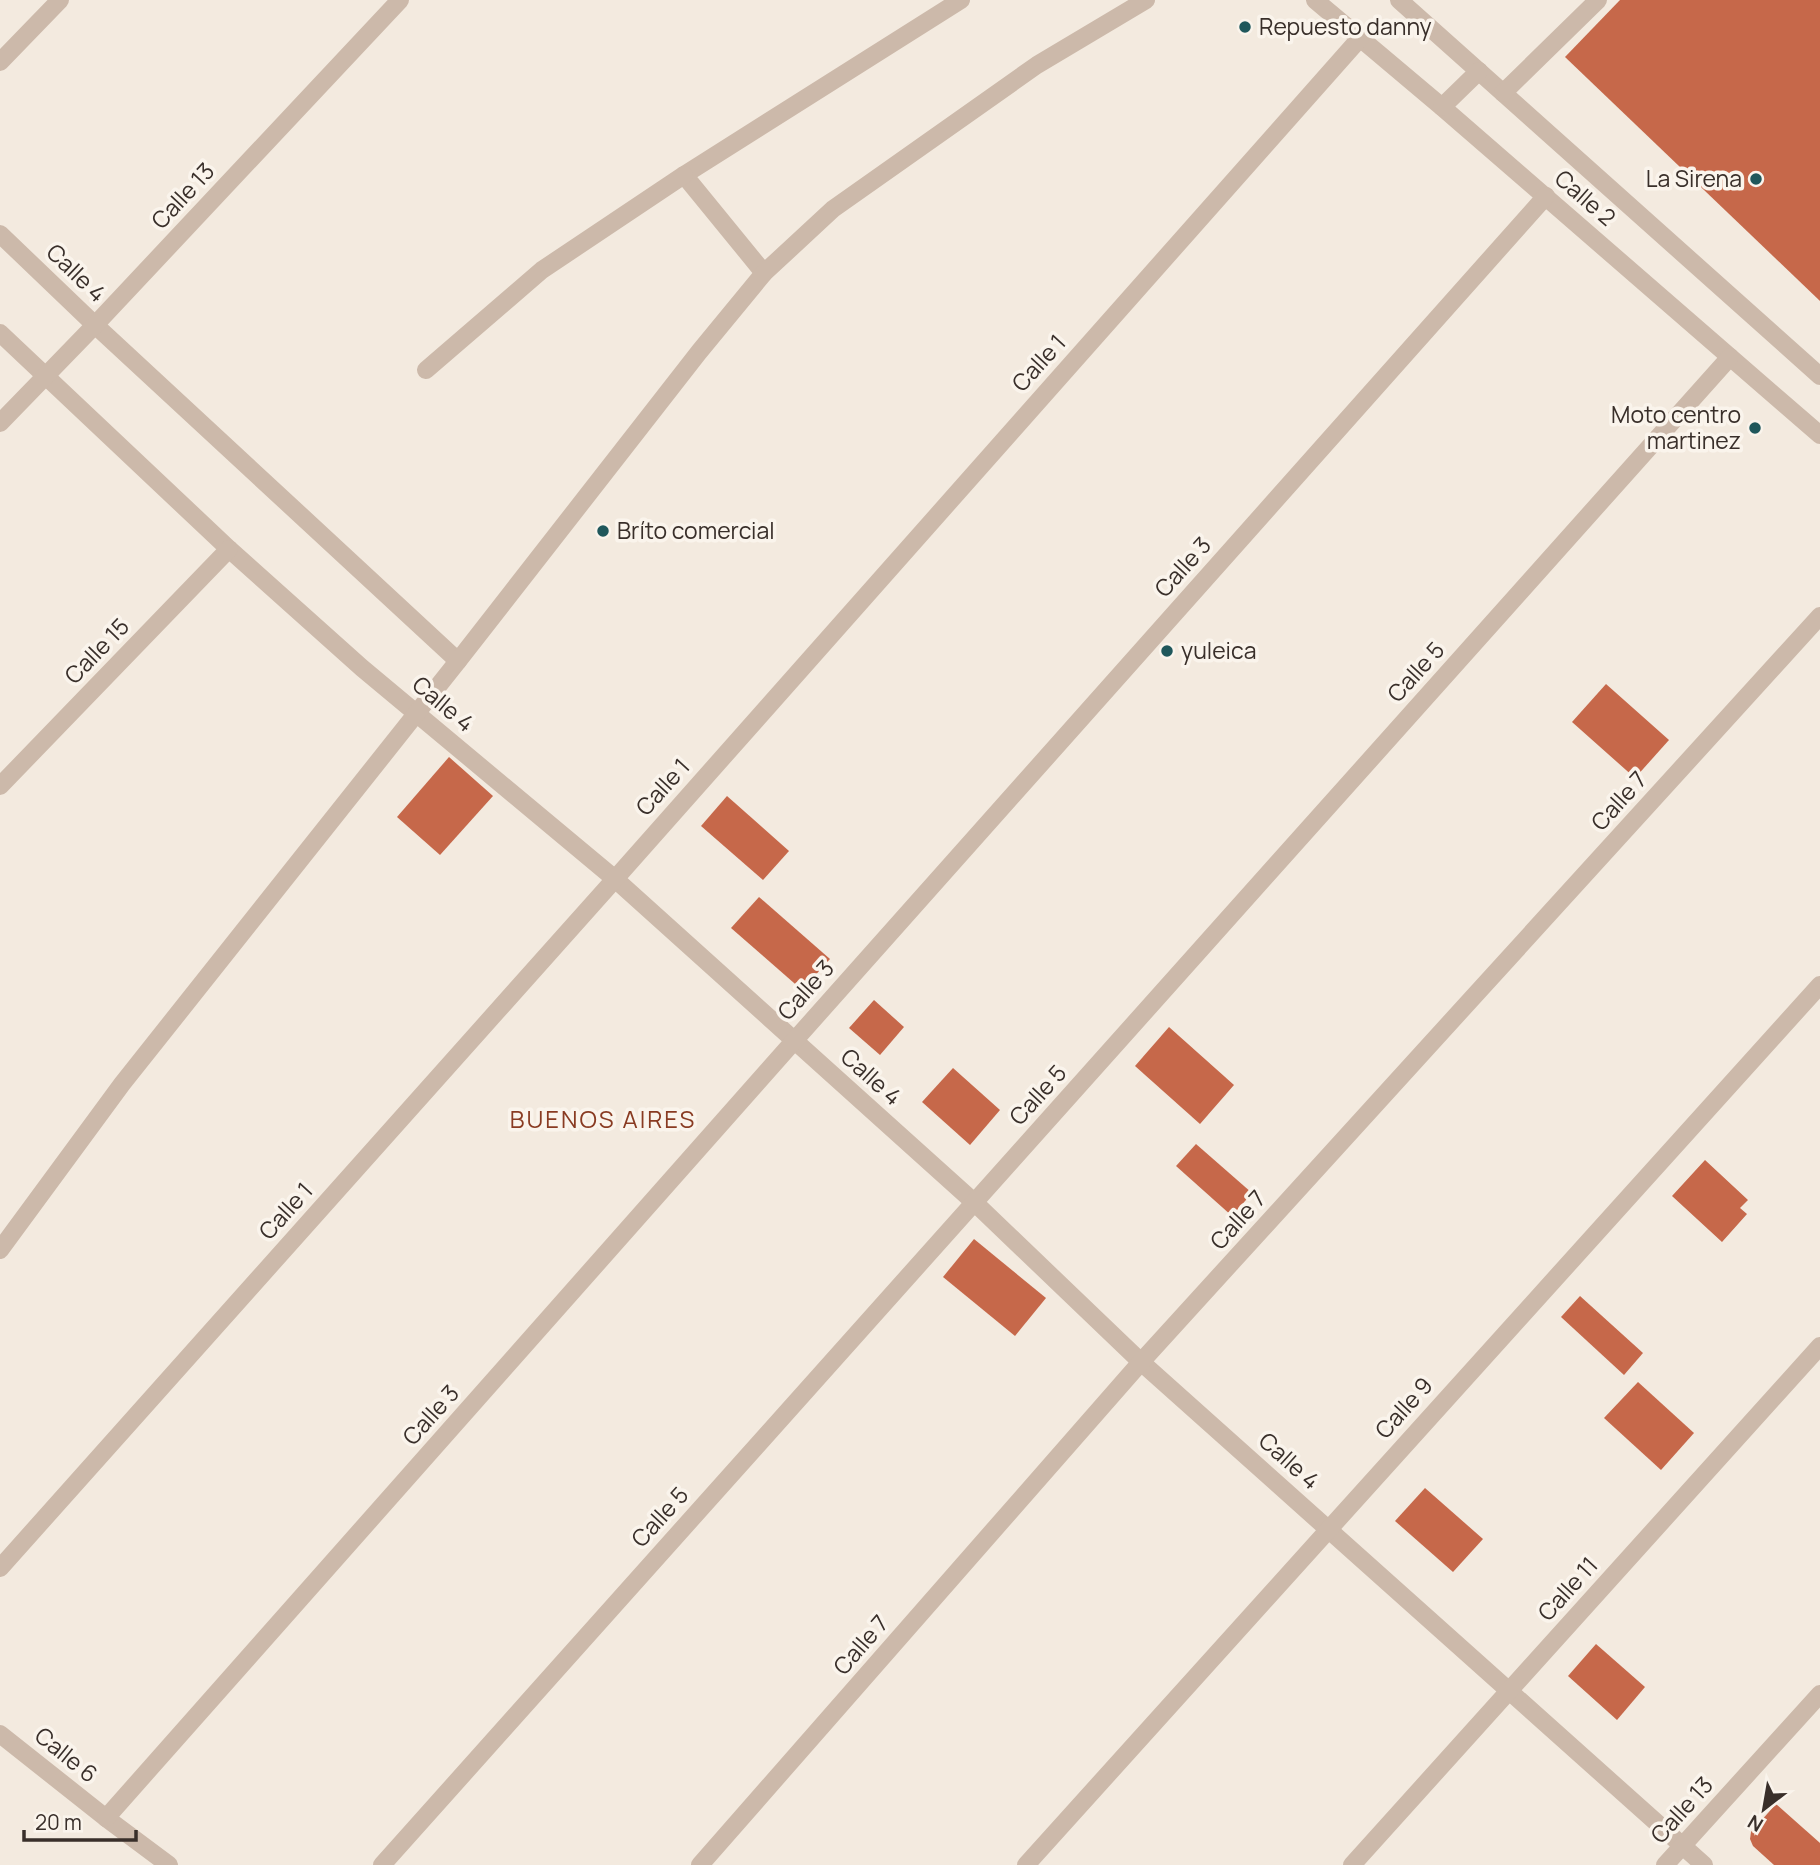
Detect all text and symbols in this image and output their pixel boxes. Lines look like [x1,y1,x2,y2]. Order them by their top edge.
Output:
place label: Repuesto danny [1259,10,1432,42]
marker: Repuesto danny [1237,19,1253,35]
street label: Calle 13 [143,155,221,235]
street label: Calle 2 [1548,162,1623,233]
place label: La Sirena [1646,162,1742,194]
marker: La Sirena [1748,171,1764,187]
street label: Calle 4 [40,236,114,309]
street label: Calle 1 [1004,327,1073,398]
place label: Moto centro martinez [1611,398,1741,456]
marker: Moto centro martinez [1747,420,1763,436]
place label: Bríto comercial [617,514,775,546]
marker: Bríto comercial [595,523,611,539]
street label: Calle 3 [1147,529,1218,603]
street label: Calle 15 [57,610,136,690]
place label: yuleica [1181,634,1256,666]
street label: Calle 5 [1380,634,1451,709]
marker: yuleica [1159,643,1175,659]
street label: Calle 4 [406,668,481,738]
street label: Calle 1 [628,751,697,822]
street label: Calle 7 [1583,764,1653,837]
street label: Calle 3 [770,952,841,1026]
street label: Calle 4 [834,1040,909,1112]
street label: Calle 5 [1002,1057,1073,1132]
district label: BUENOS AIRES [510,1102,696,1135]
street label: Calle 1 [251,1175,320,1246]
street label: Calle 7 [1202,1183,1272,1256]
street label: Calle 9 [1367,1370,1439,1445]
street label: Calle 3 [395,1377,466,1451]
street label: Calle 4 [1252,1424,1327,1496]
street label: Calle 5 [624,1479,695,1554]
street label: Calle 11 [1530,1549,1605,1627]
street label: Calle 7 [825,1608,895,1681]
street label: Calle 6 [28,1719,105,1789]
street label: Calle 13 [1643,1769,1720,1850]
north arrow [1729,1774,1799,1844]
scale bar [24,1798,136,1842]
text: 20 m [35,1808,82,1836]
text: N [1743,1809,1768,1838]

